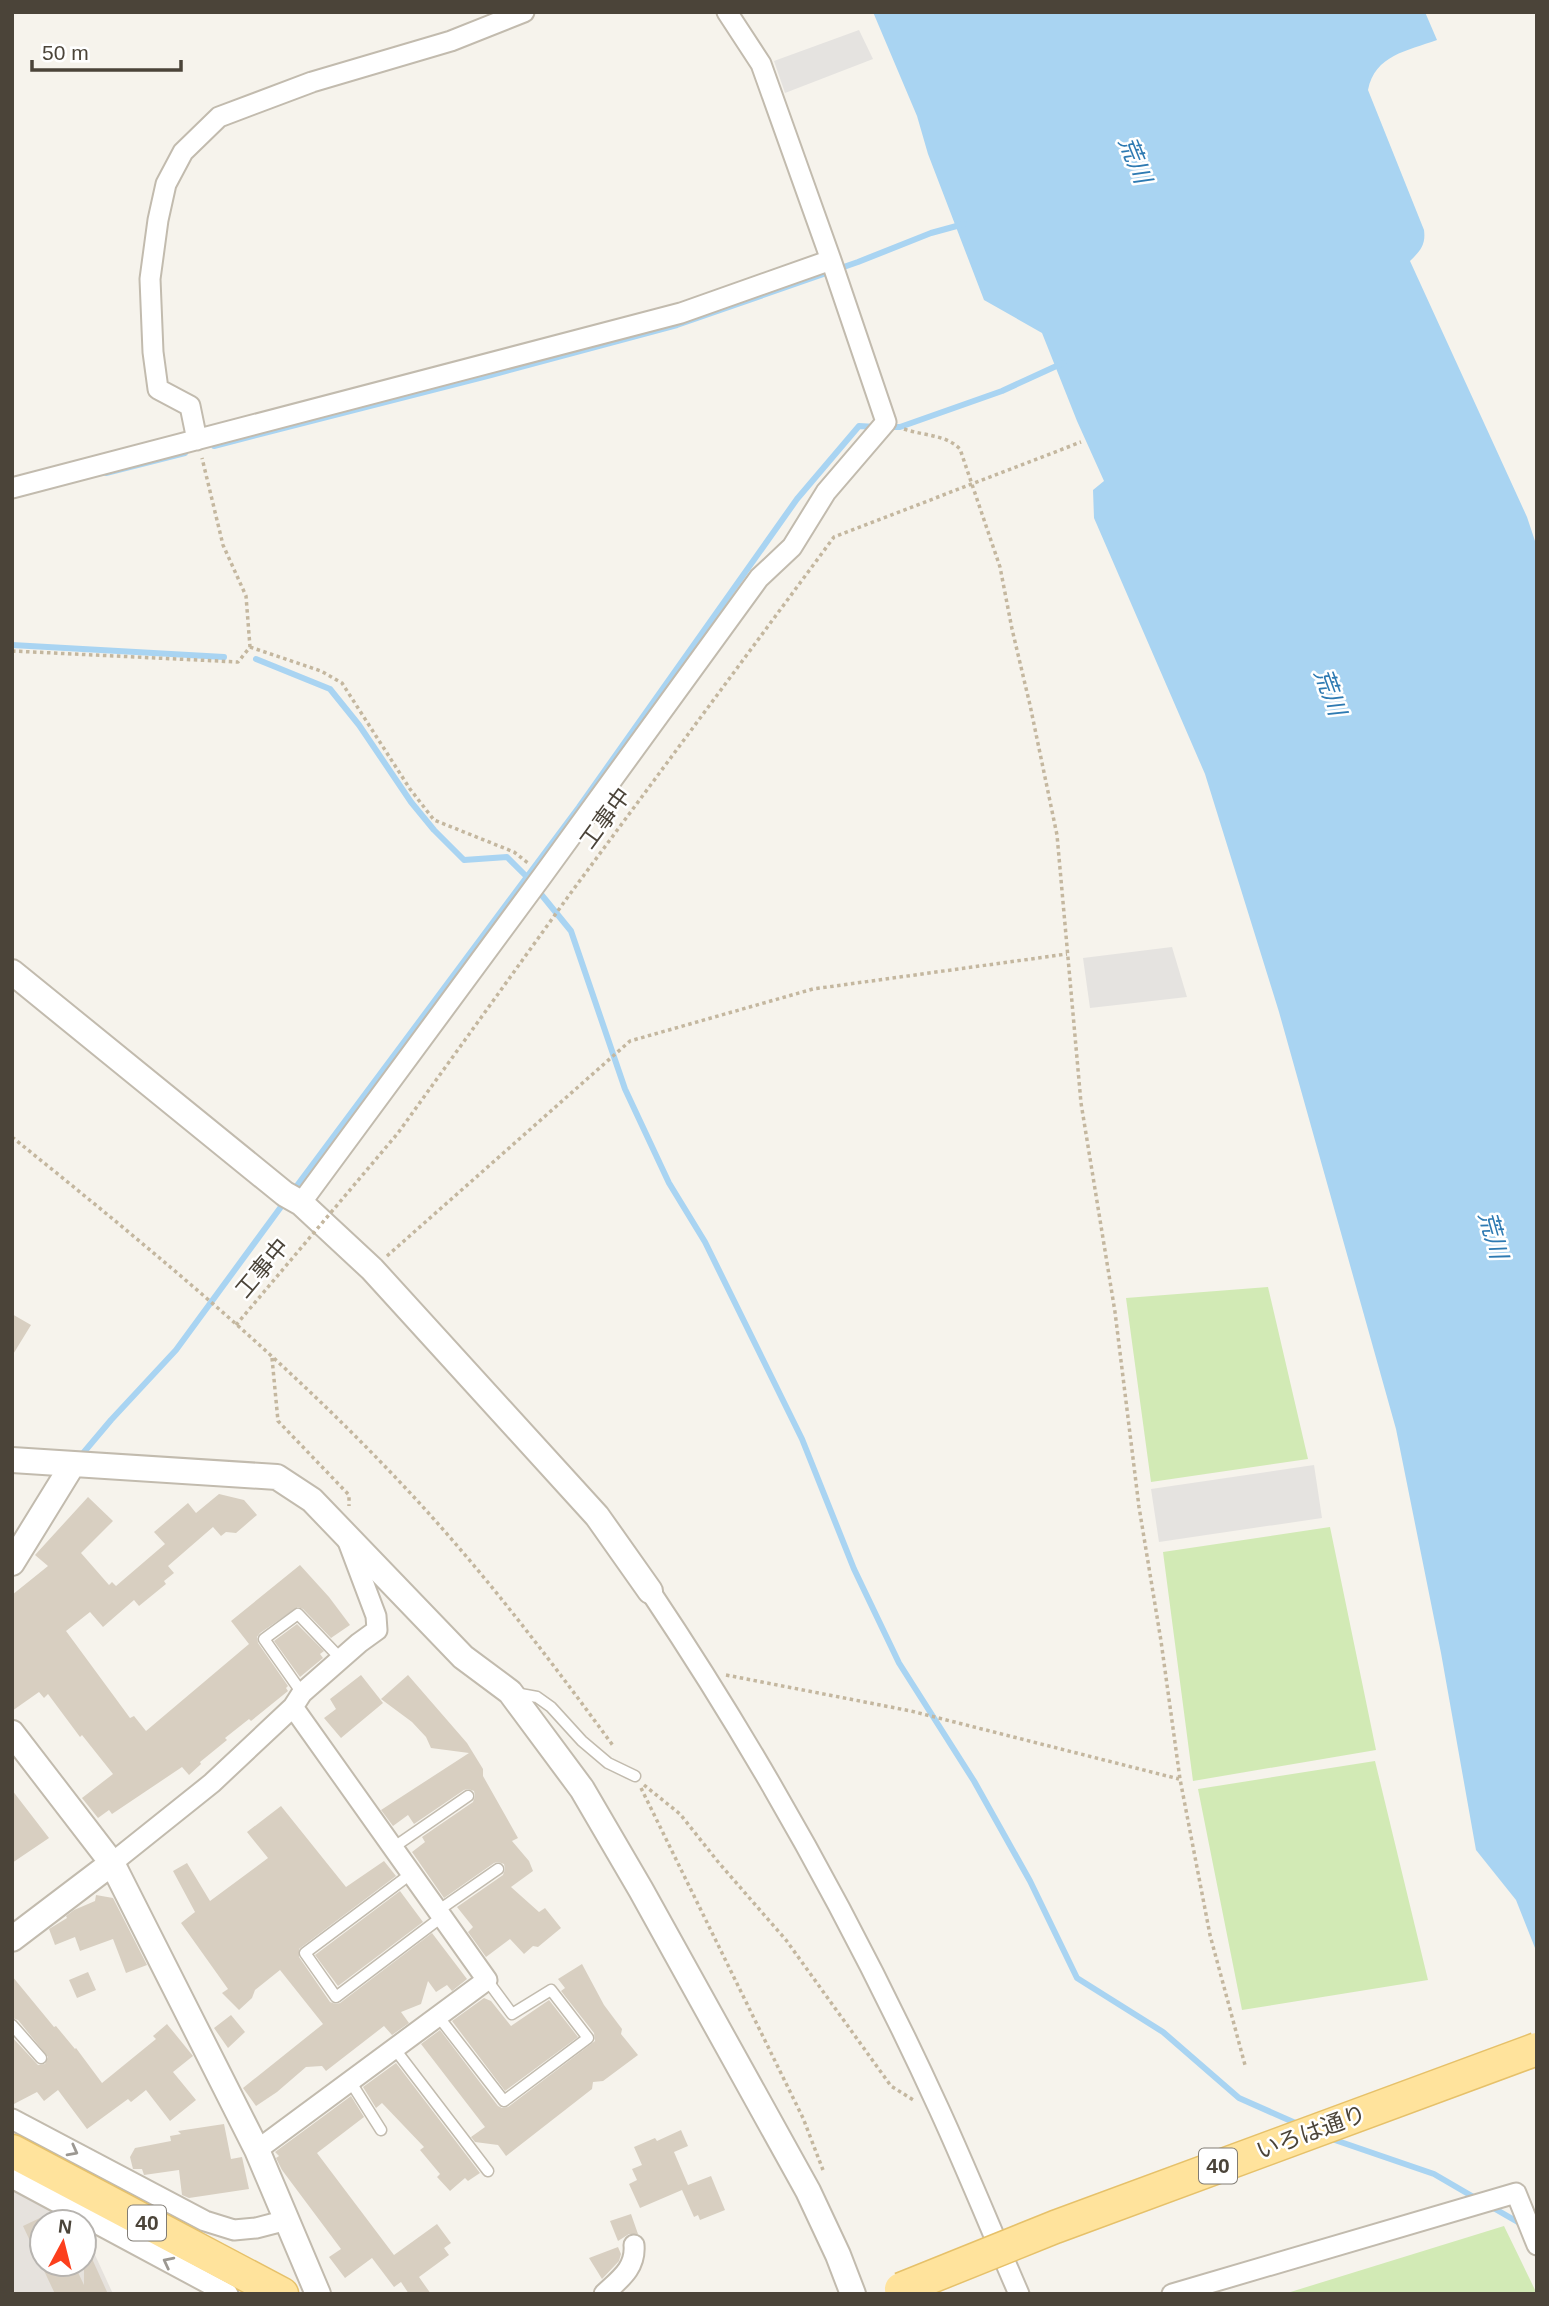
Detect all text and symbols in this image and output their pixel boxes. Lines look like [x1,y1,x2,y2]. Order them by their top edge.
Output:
scale bar [32,28,180,72]
text: 50 m [42,41,89,64]
water label: 荒川 [1114,133,1158,190]
water label: 荒川 [1310,665,1352,722]
street label: 工事中 [574,782,636,854]
water label: 荒川 [1474,1208,1514,1265]
street label: 工事中 [230,1233,294,1303]
street label: いろは通り [1253,2100,1369,2164]
one-way arrow [66,2143,78,2156]
road number: 40 [1199,2148,1237,2184]
road number: 40 [128,2206,166,2240]
north arrow [28,2208,98,2278]
text: N [57,2215,73,2238]
one-way arrow [163,2257,175,2271]

